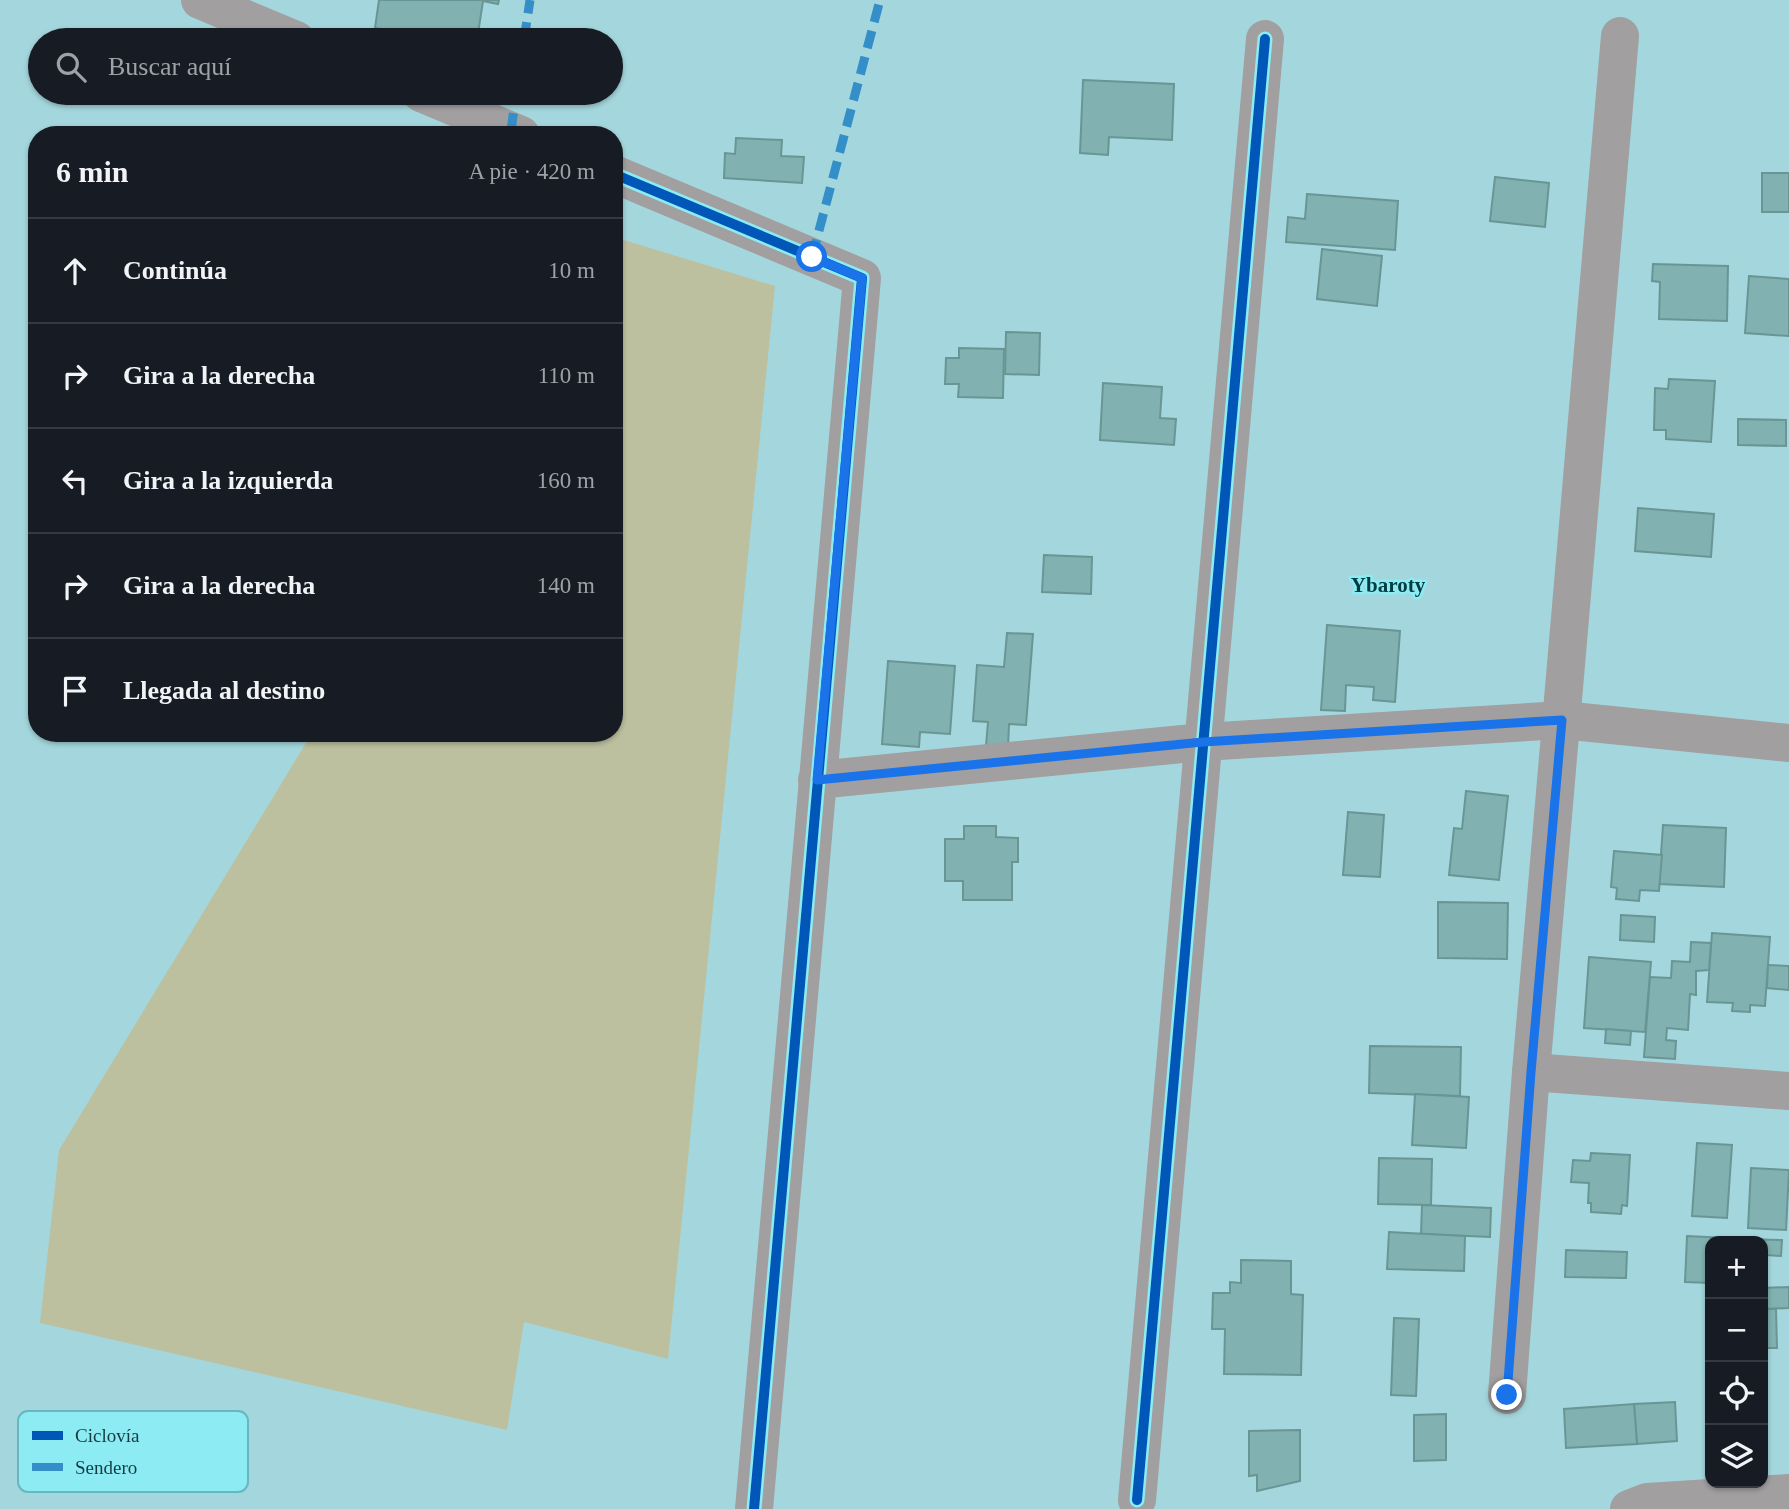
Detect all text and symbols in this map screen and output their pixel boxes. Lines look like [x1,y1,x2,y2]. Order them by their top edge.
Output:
search box [28,28,623,105]
icon: search [52,48,90,86]
text: Buscar aquí [108,52,231,81]
text: 6 min [56,155,129,188]
text: A pie · 420 m [469,159,595,184]
route start [796,241,827,272]
icon: ahead [56,252,94,290]
text: Continúa [123,256,227,285]
text: 10 m [548,258,595,283]
icon: right [56,357,94,395]
text: Gira a la derecha [123,361,315,390]
text: 110 m [538,363,595,388]
icon: left [56,462,94,500]
text: Gira a la izquierda [123,466,333,495]
text: 160 m [537,468,595,493]
icon: right [56,567,94,605]
text: Gira a la derecha [123,571,315,600]
text: 140 m [537,573,595,598]
district label: Ybaroty [1351,573,1426,597]
icon: arrive [56,672,94,710]
text: Llegada al destino [123,676,325,705]
map controls [1705,1236,1768,1488]
button: + [1705,1236,1768,1299]
button: − [1705,1299,1768,1362]
button: locate [1705,1362,1768,1425]
route end [1491,1379,1522,1410]
legend [18,1411,248,1492]
text: Ciclovía [75,1425,140,1446]
button: layers [1705,1425,1768,1488]
text: Sendero [75,1457,137,1478]

